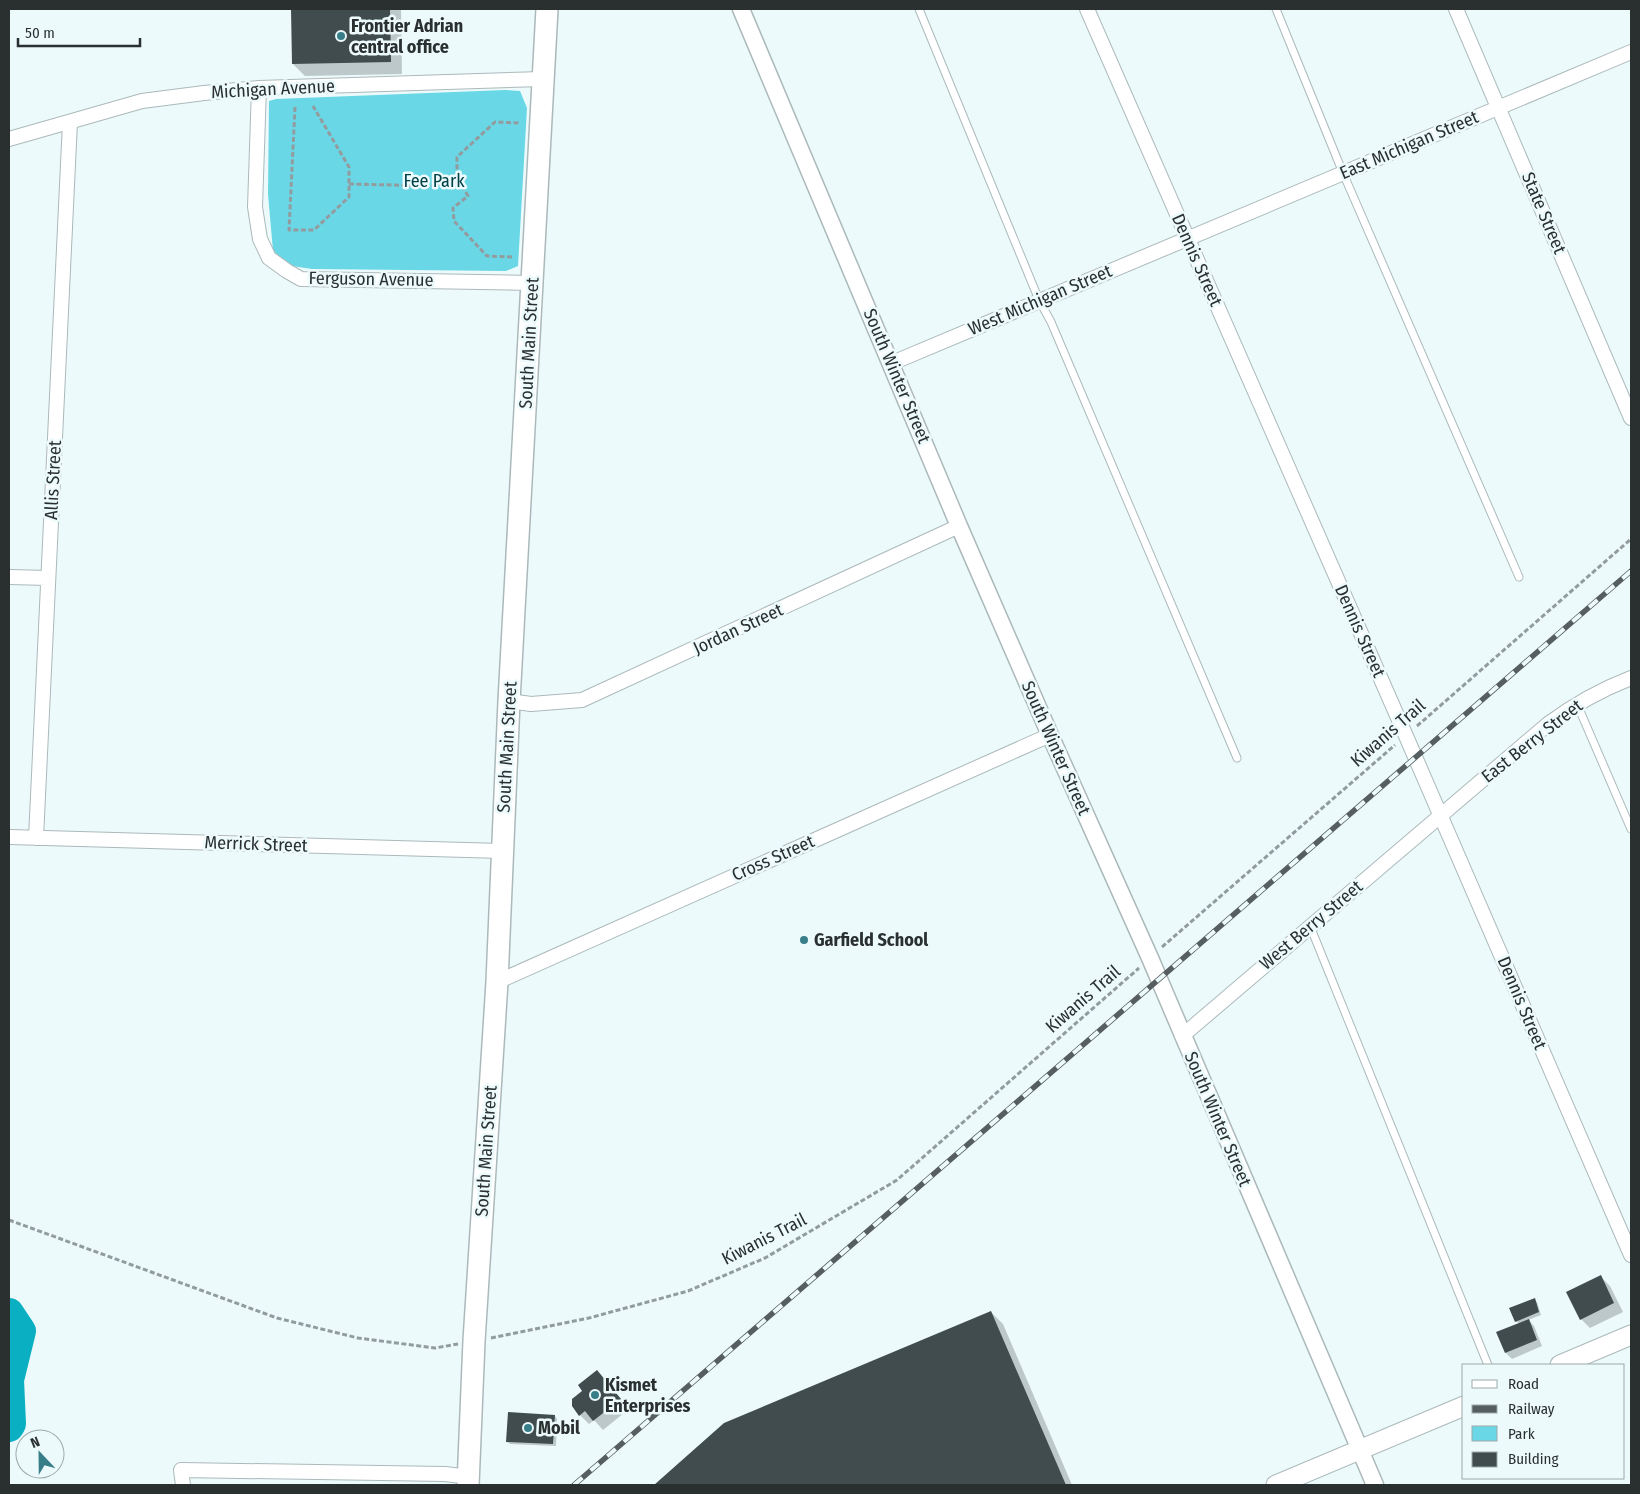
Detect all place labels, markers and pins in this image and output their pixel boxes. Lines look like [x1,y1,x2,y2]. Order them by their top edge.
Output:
place label: Frontier Adrian central office [351,15,463,58]
marker: Frontier Adrian central office [335,30,347,42]
place label: Garfield School [814,929,928,951]
marker: Garfield School [798,934,810,946]
place label: Kismet Enterprises [605,1374,691,1417]
marker: Kismet Enterprises [589,1389,601,1401]
place label: Mobil [538,1417,580,1439]
marker: Mobil [522,1422,534,1434]

